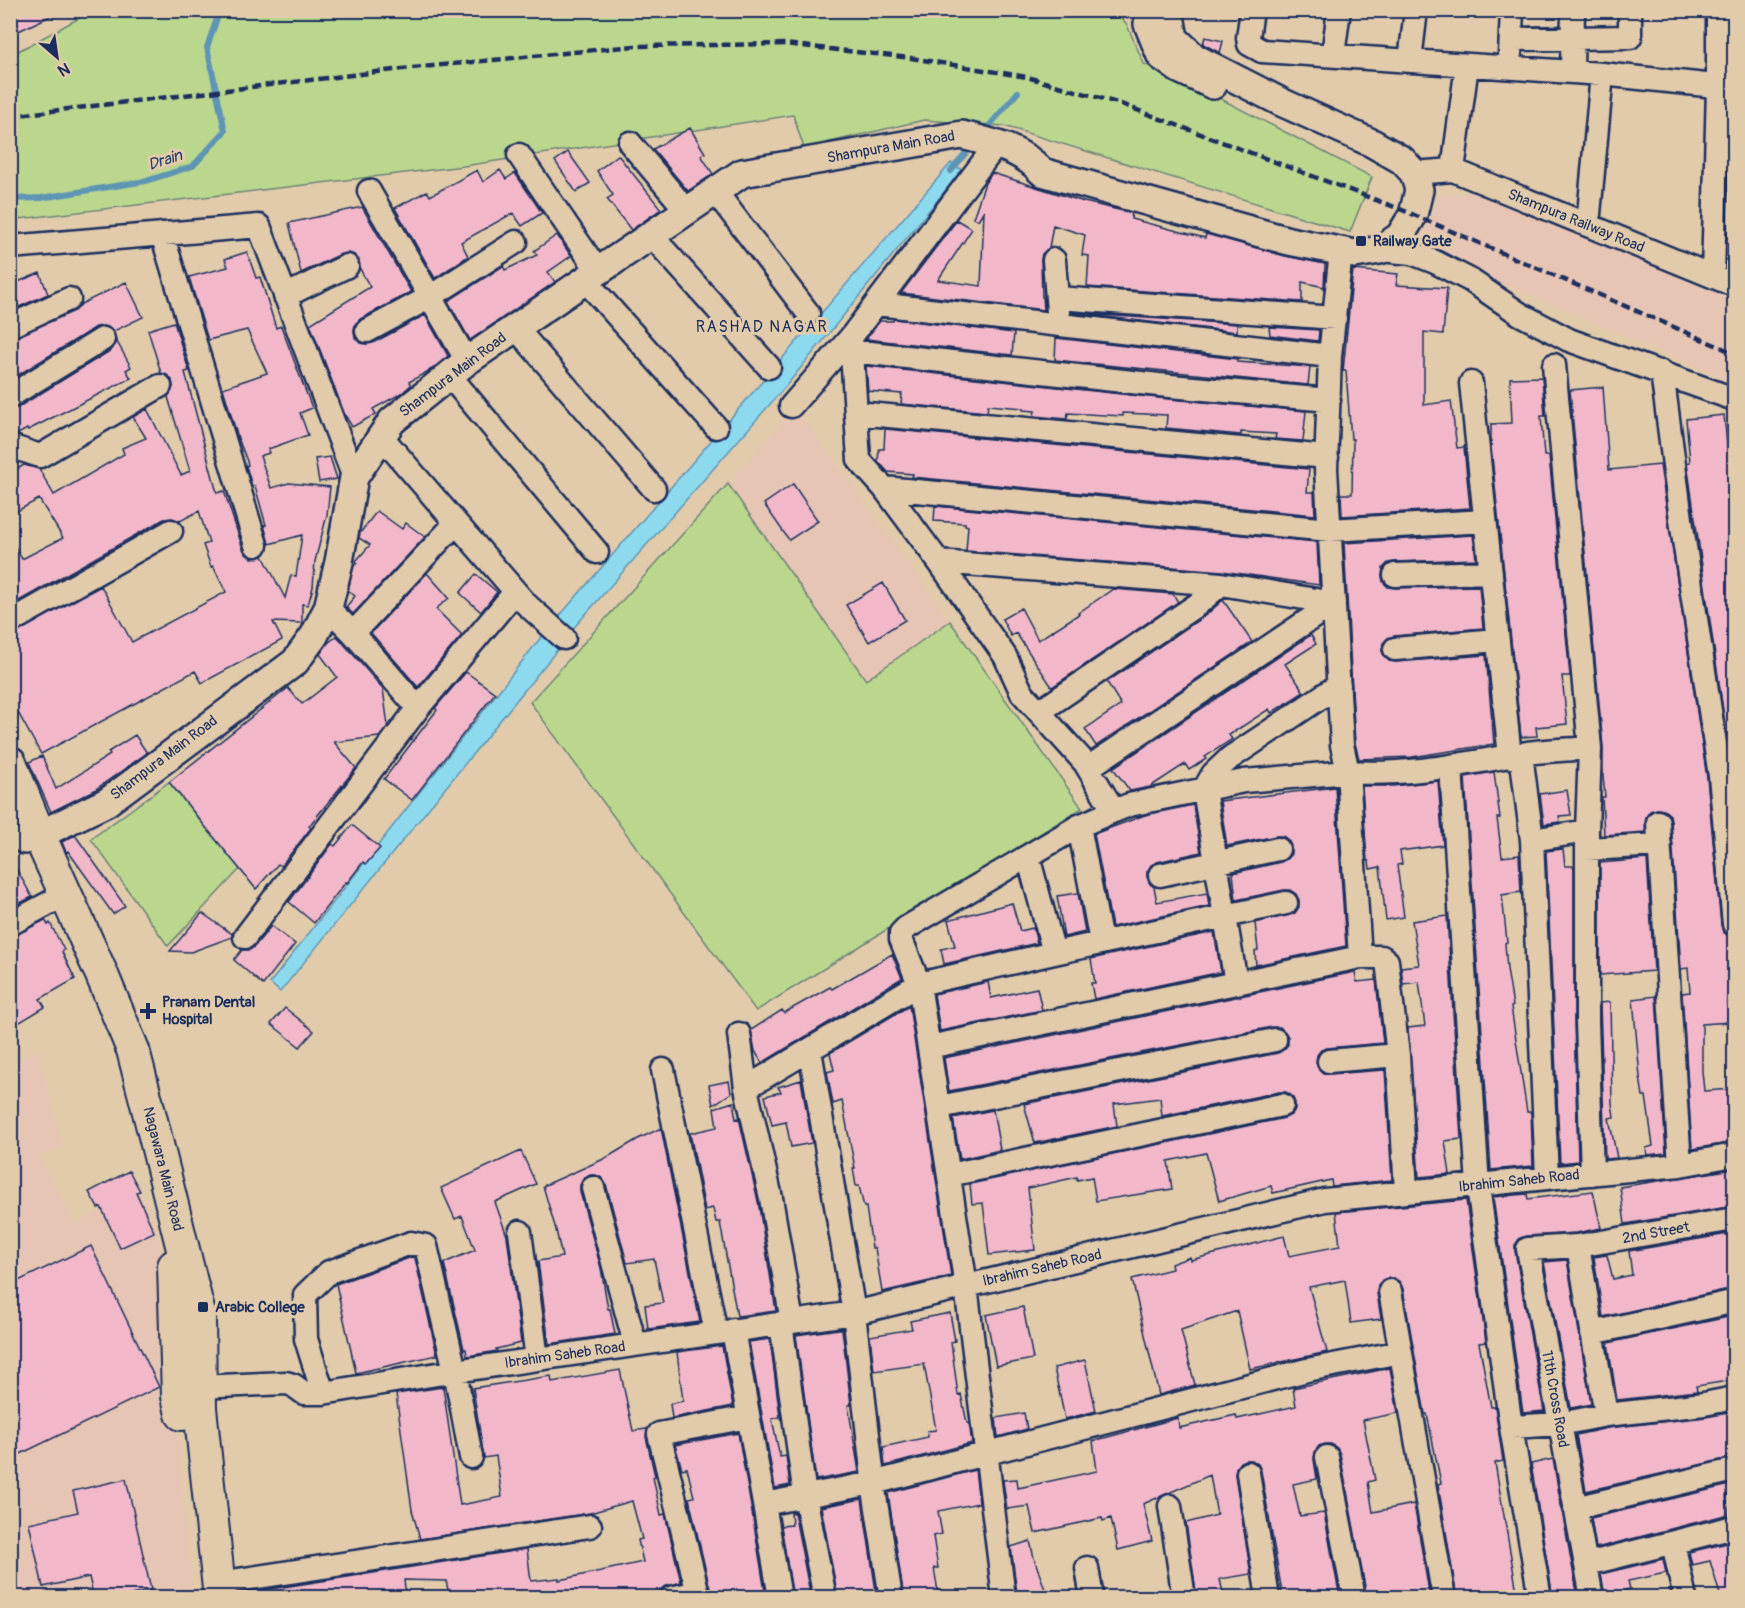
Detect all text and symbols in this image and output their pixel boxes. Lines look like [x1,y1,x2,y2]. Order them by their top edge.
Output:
north arrow [27,27,87,87]
text: N [54,58,73,81]
street label: Shampura Main Road [826,126,956,168]
water label: Drain [145,145,186,175]
street label: Shampura Railway Road [1505,185,1647,257]
place label: Railway Gate [1373,232,1452,251]
marker: Railway Gate [1354,234,1368,248]
district label: RASHAD NAGAR [696,317,828,337]
street label: Shampura Main Road [396,328,510,422]
street label: Shampura Main Road [107,711,221,805]
place label: Pranam Dental Hospital [162,993,255,1029]
marker: Pranam Dental Hospital [139,1002,157,1020]
street label: Nagawara Main Road [138,1105,188,1233]
street label: Ibrahim Saheb Road [1457,1165,1581,1197]
street label: 2nd Street [1621,1218,1692,1248]
street label: Ibrahim Saheb Road [981,1245,1103,1291]
place label: Arabic College [215,1298,305,1317]
marker: Arabic College [196,1300,210,1314]
street label: Ibrahim Saheb Road [503,1337,627,1373]
street label: 11th Cross Road [1537,1349,1573,1449]

